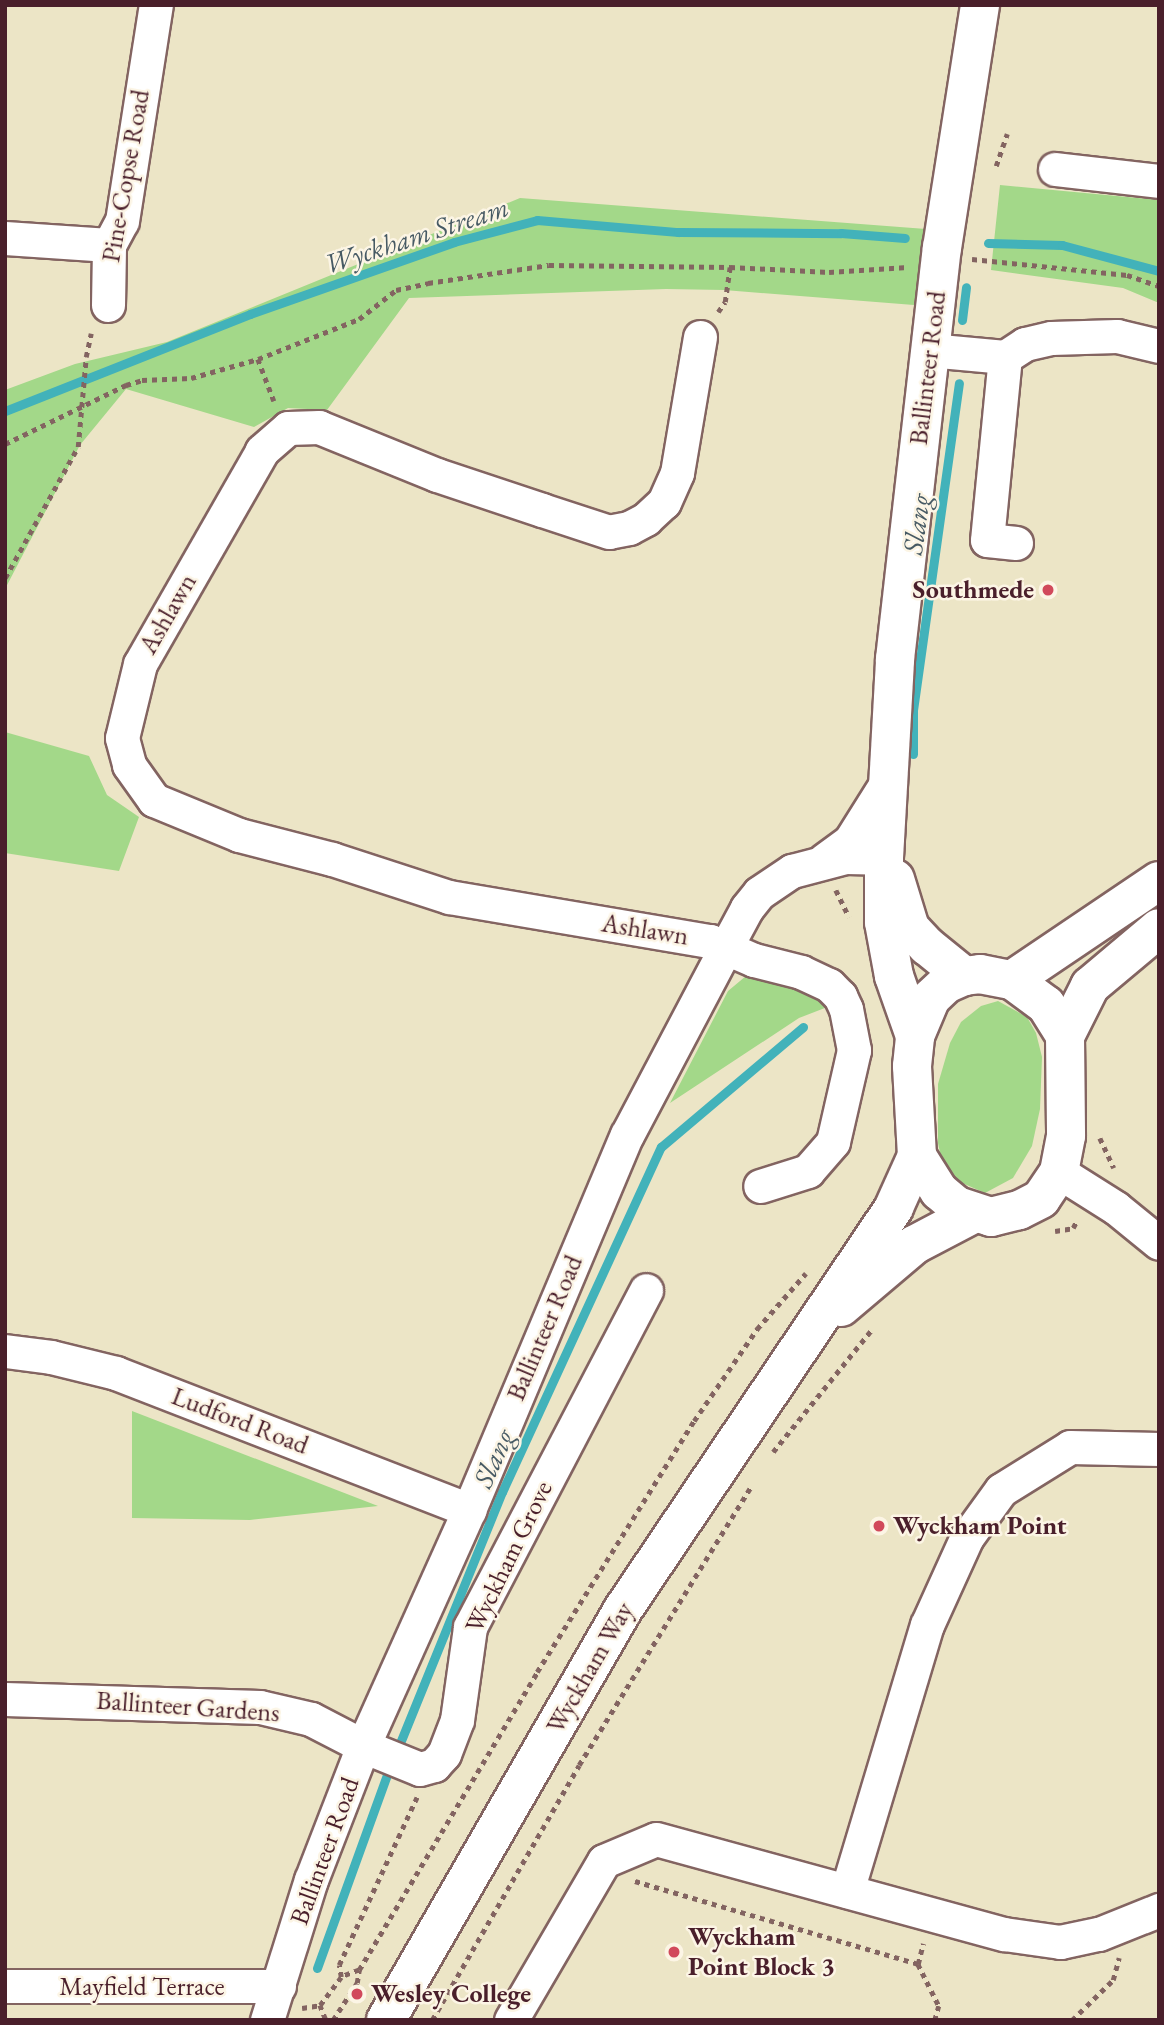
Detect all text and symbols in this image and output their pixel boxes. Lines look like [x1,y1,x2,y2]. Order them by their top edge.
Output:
street label: Pine-Copse Road [95,87,157,265]
water label: Wyckham Stream [320,189,512,281]
street label: Ballinteer Road [903,289,953,447]
water label: Slang [895,492,937,556]
street label: Ashlawn [133,568,203,660]
place label: Southmede [913,574,1034,606]
marker: Southmede [1040,582,1056,598]
street label: Ashlawn [599,908,691,952]
street label: Ballinteer Road [500,1251,590,1405]
street label: Ludford Road [167,1381,313,1461]
water label: Slang [465,1423,521,1493]
street label: Wyckham Grove [459,1476,559,1638]
place label: Wyckham Point [893,1510,1067,1542]
marker: Wyckham Point [871,1518,887,1534]
street label: Wyckham Way [540,1597,640,1739]
street label: Ballinteer Gardens [95,1685,281,1729]
street label: Ballinteer Road [284,1773,366,1929]
place label: Wyckham Point Block 3 [688,1921,835,1982]
marker: Wyckham Point Block 3 [666,1944,682,1960]
street label: Mayfield Terrace [59,1971,225,2003]
place label: Wesley College [371,1978,531,2010]
marker: Wesley College [349,1986,365,2002]

